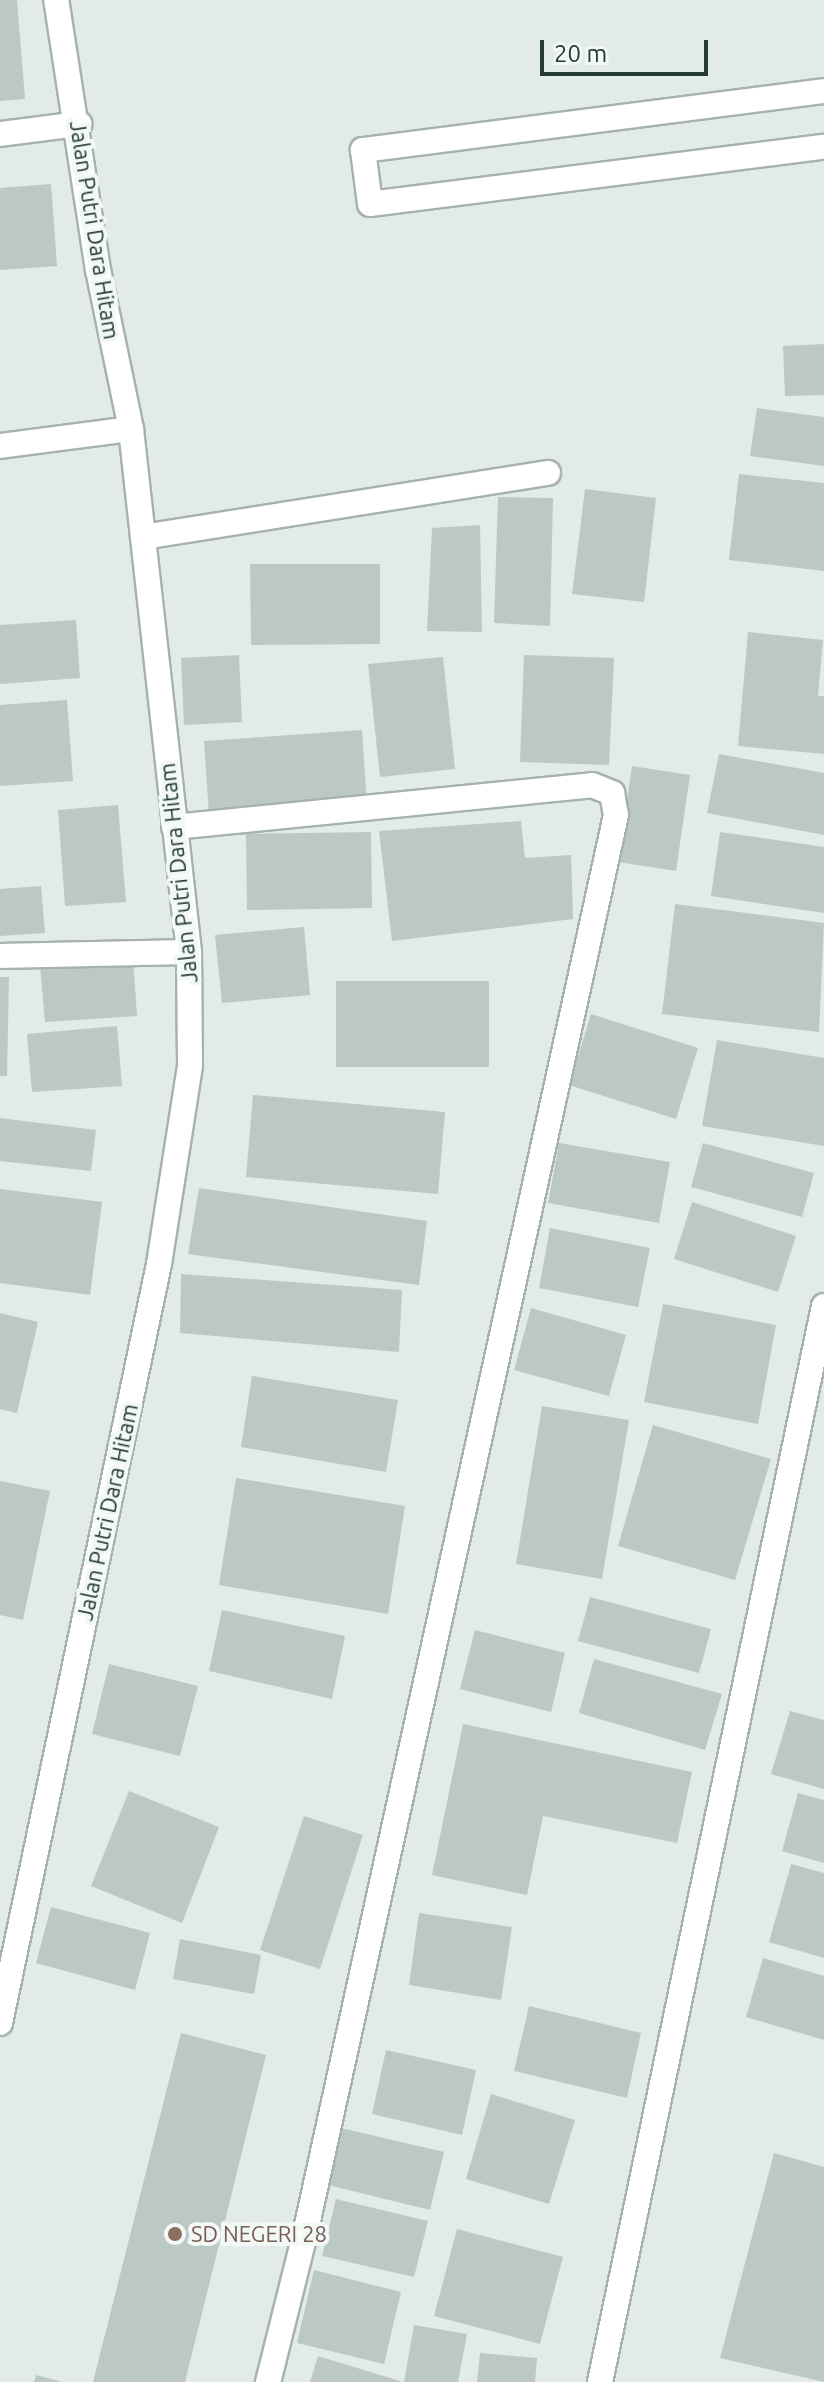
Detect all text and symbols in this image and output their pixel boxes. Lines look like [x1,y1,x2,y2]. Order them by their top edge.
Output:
scale bar [544,24,712,74]
text: 20 m [554,40,607,67]
street label: Jalan Putri Dara Hitam [65,119,125,341]
street label: Jalan Putri Dara Hitam [153,762,203,984]
street label: Jalan Putri Dara Hitam [71,1401,143,1623]
place label: SD NEGERI 28 [191,2221,327,2247]
marker: SD NEGERI 28 [166,2225,184,2243]

